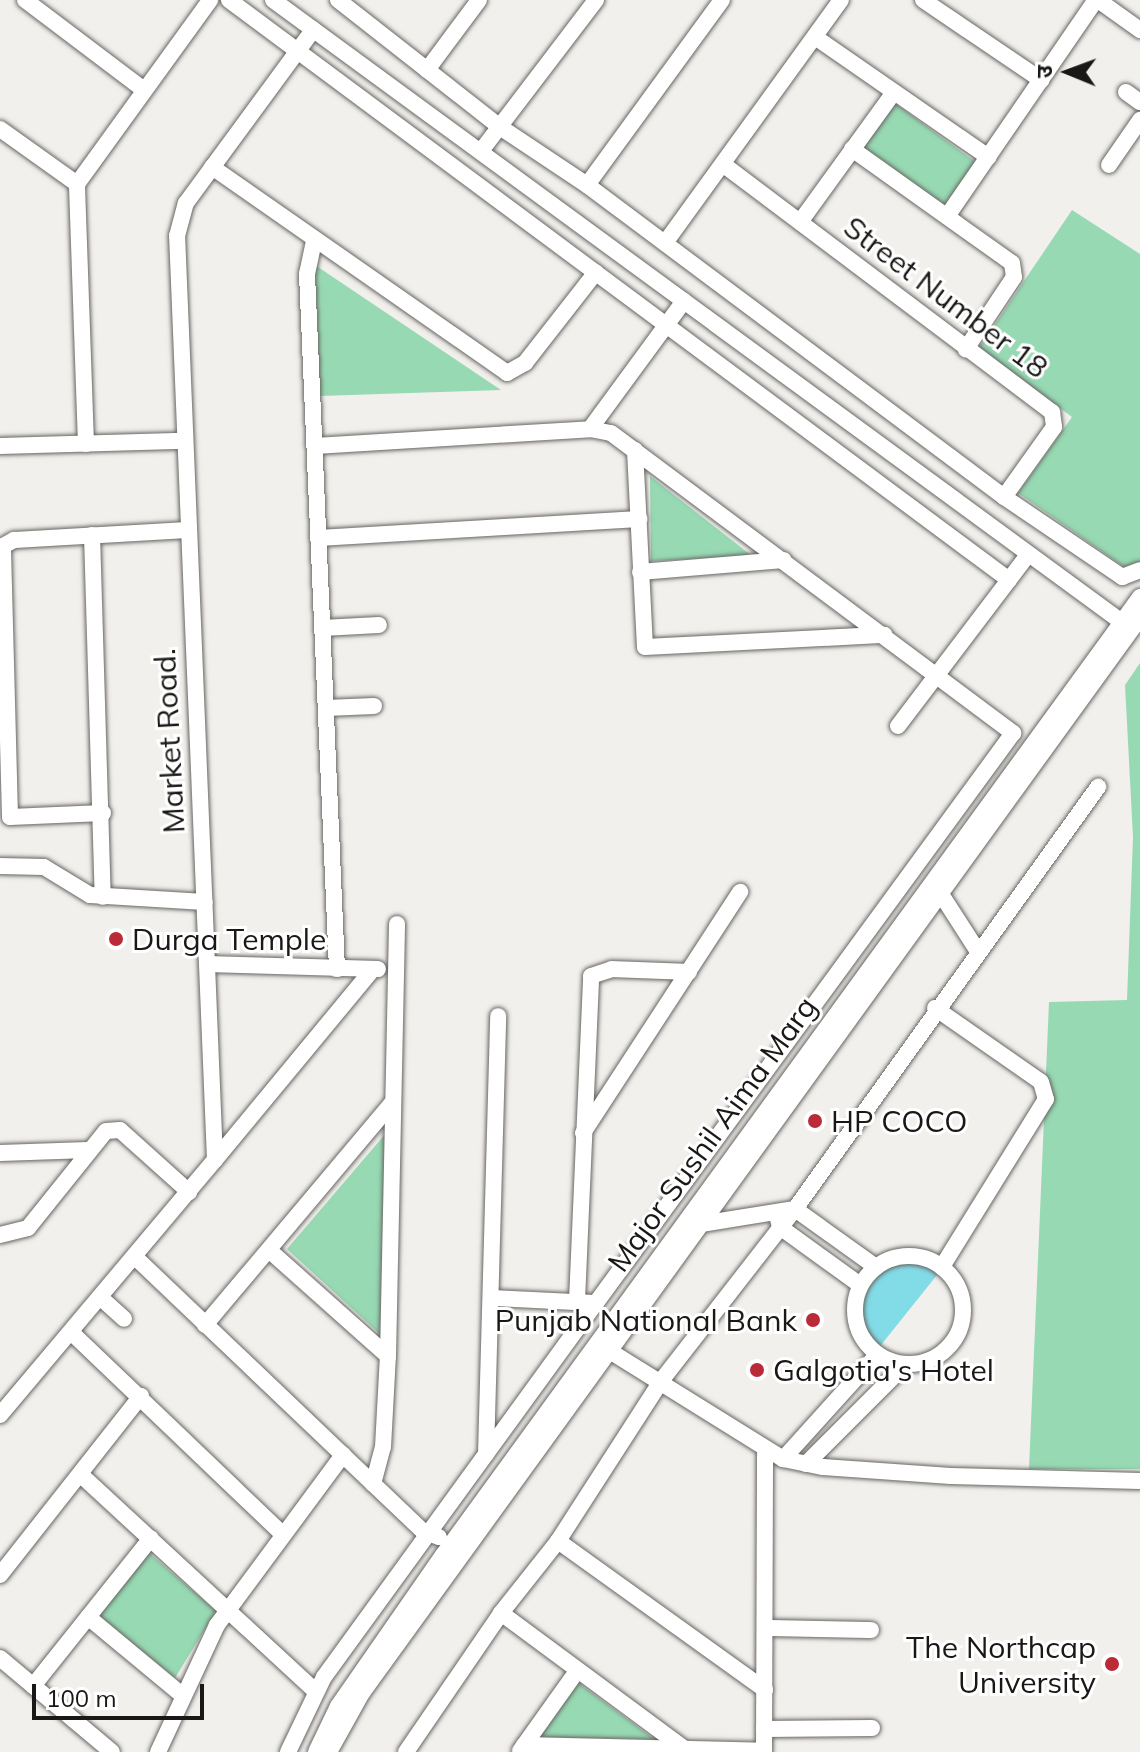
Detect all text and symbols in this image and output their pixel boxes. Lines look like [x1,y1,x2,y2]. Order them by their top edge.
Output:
north arrow [1028,32,1108,112]
text: उ [1030,65,1058,78]
street label: Street Number 18 [837,209,1055,385]
street label: Market Road. [146,648,192,834]
place label: Durga Temple [132,921,326,957]
marker: Durga Temple [107,930,125,948]
street label: Major Sushil Aima Marg [600,989,824,1279]
place label: HP COCO [831,1103,967,1139]
marker: HP COCO [806,1112,824,1130]
place label: Punjab National Bank [495,1302,797,1338]
marker: Punjab National Bank [804,1311,822,1329]
place label: Galgotia's Hotel [773,1352,994,1388]
marker: Galgotia's Hotel [748,1361,766,1379]
place label: The Northcap University [906,1629,1096,1700]
marker: The Northcap University [1103,1655,1121,1673]
scale bar [36,1668,208,1718]
text: 100 m [46,1683,117,1713]

